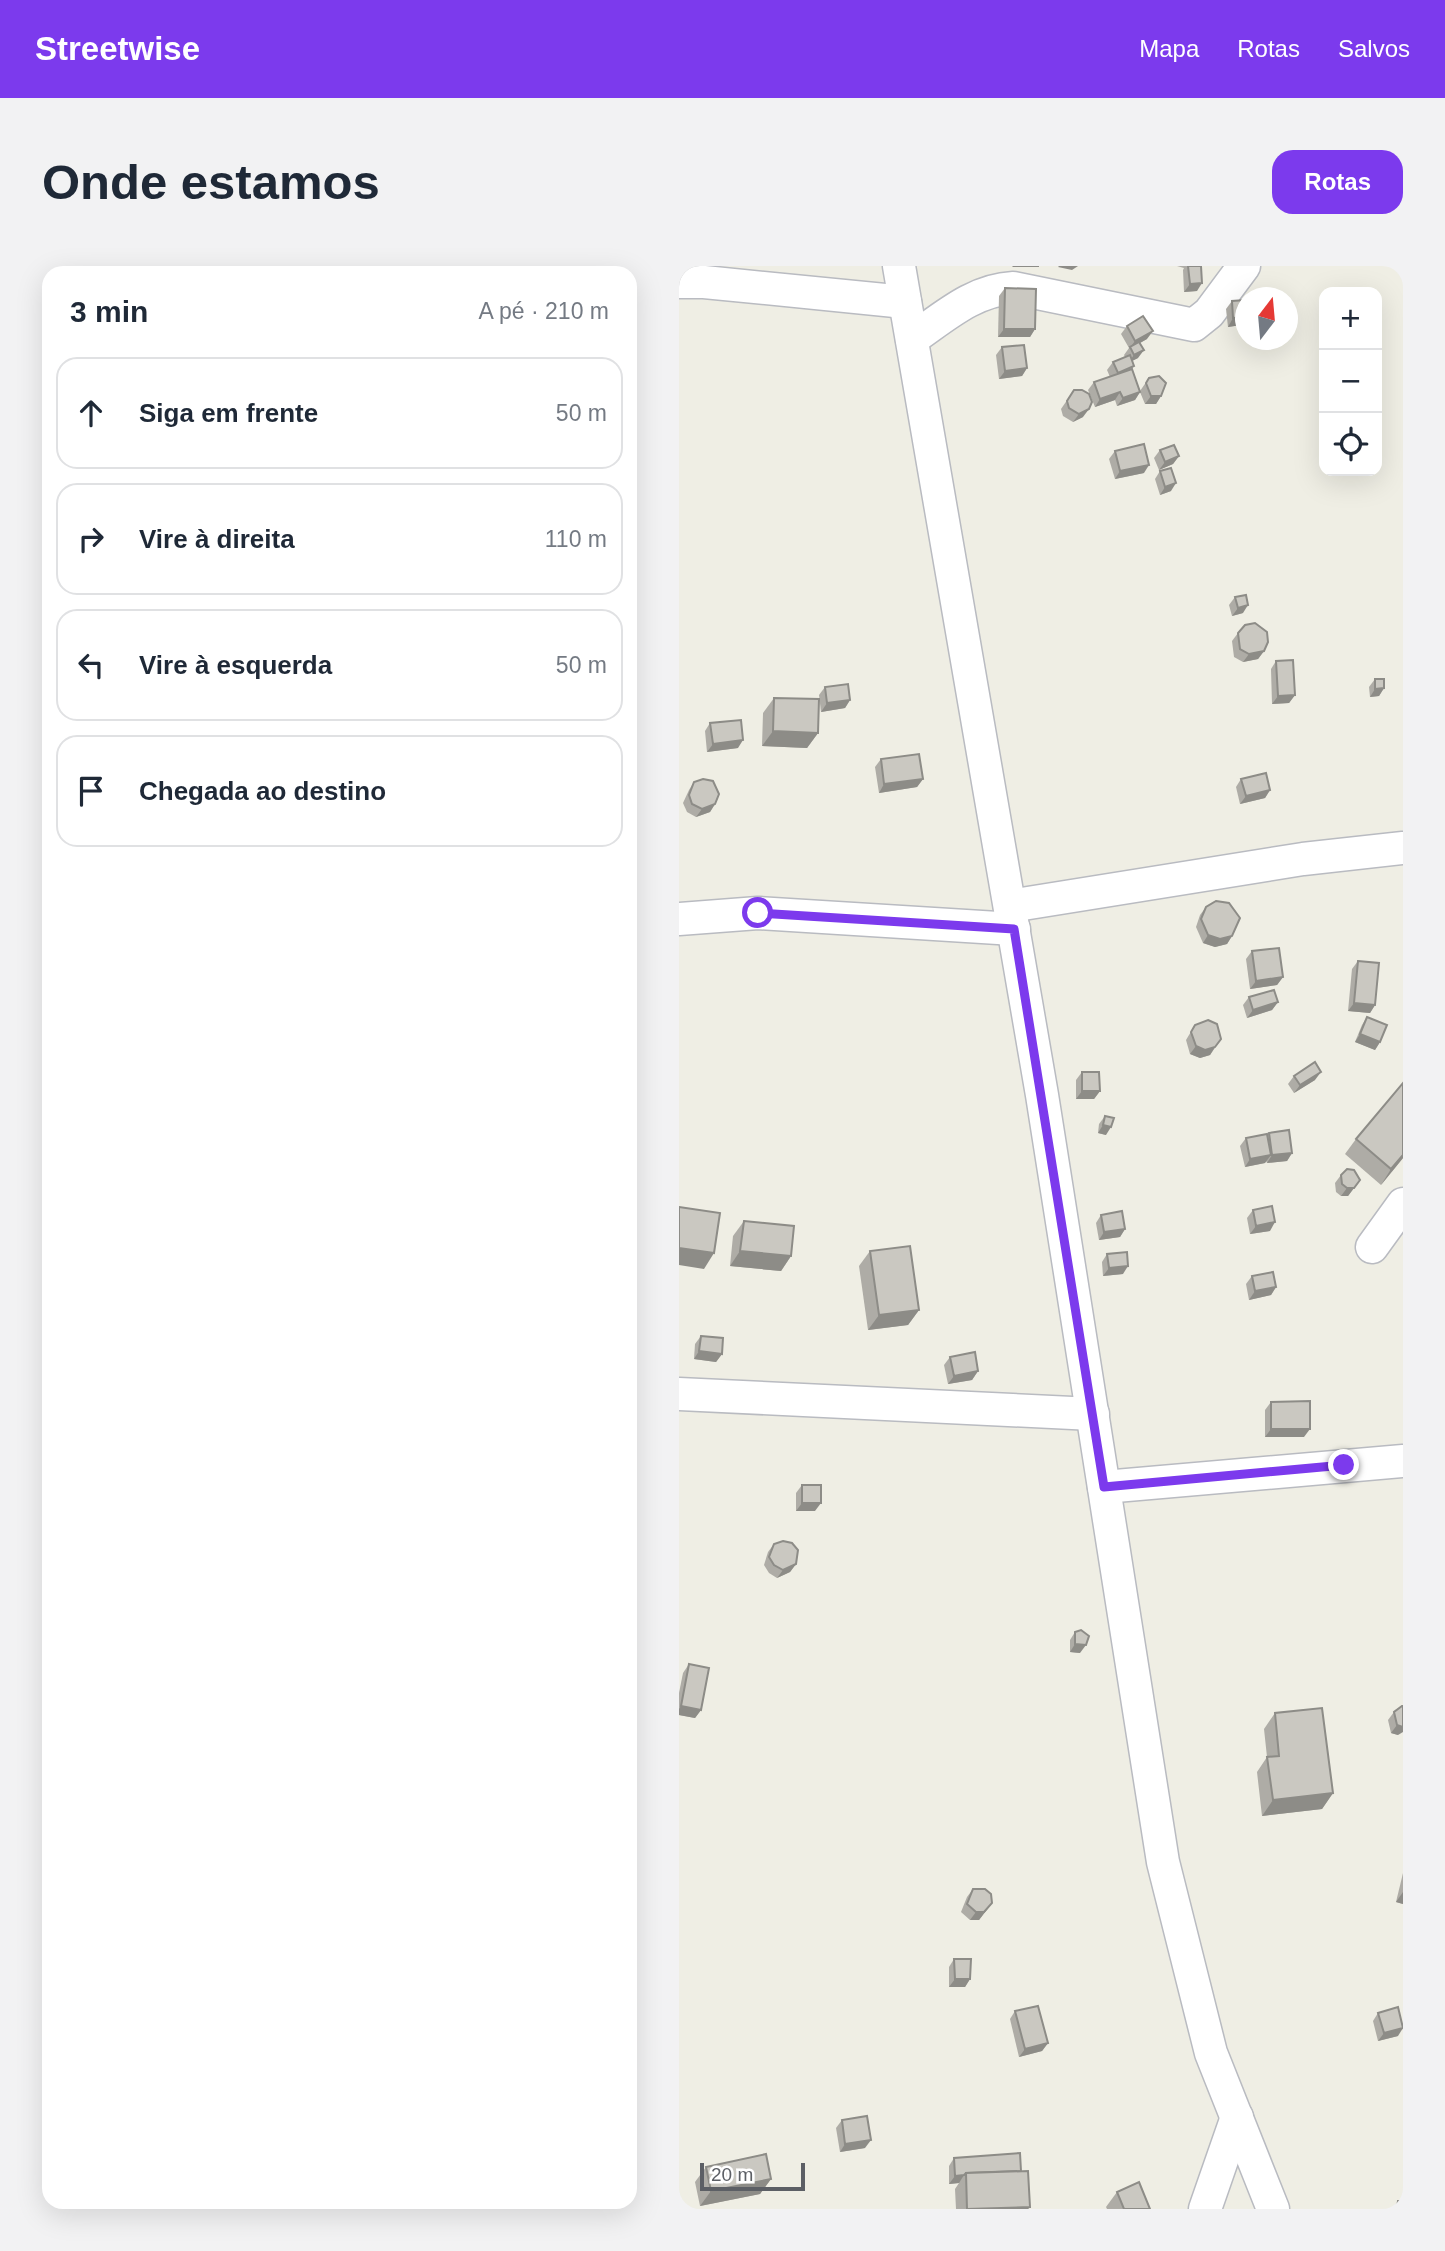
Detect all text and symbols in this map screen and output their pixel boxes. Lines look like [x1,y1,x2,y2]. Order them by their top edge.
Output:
text: Streetwise [35,30,200,67]
text: Mapa [1139,35,1199,62]
text: Rotas [1237,35,1300,62]
text: Salvos [1338,35,1410,62]
button: Rotas [1272,150,1403,214]
text: Onde estamos [42,155,380,209]
north arrow [1235,287,1298,350]
map controls [1319,287,1382,476]
button: + [1319,287,1382,350]
text: 3 min [70,295,148,328]
text: A pé · 210 m [479,298,609,324]
button: − [1319,350,1382,413]
icon: ahead [72,394,110,432]
text: Siga em frente [139,398,318,428]
text: 50 m [556,400,607,426]
button: locate [1319,413,1382,476]
icon: right [72,520,110,558]
text: Vire à direita [139,524,295,554]
text: 110 m [545,526,607,552]
icon: left [72,646,110,684]
text: Vire à esquerda [139,650,332,680]
text: 50 m [556,652,607,678]
icon: arrive [72,772,110,810]
text: Chegada ao destino [139,776,386,806]
route start [742,897,773,928]
route end [1328,1449,1359,1480]
scale bar [700,2160,805,2192]
text: 20 m [711,2164,753,2185]

